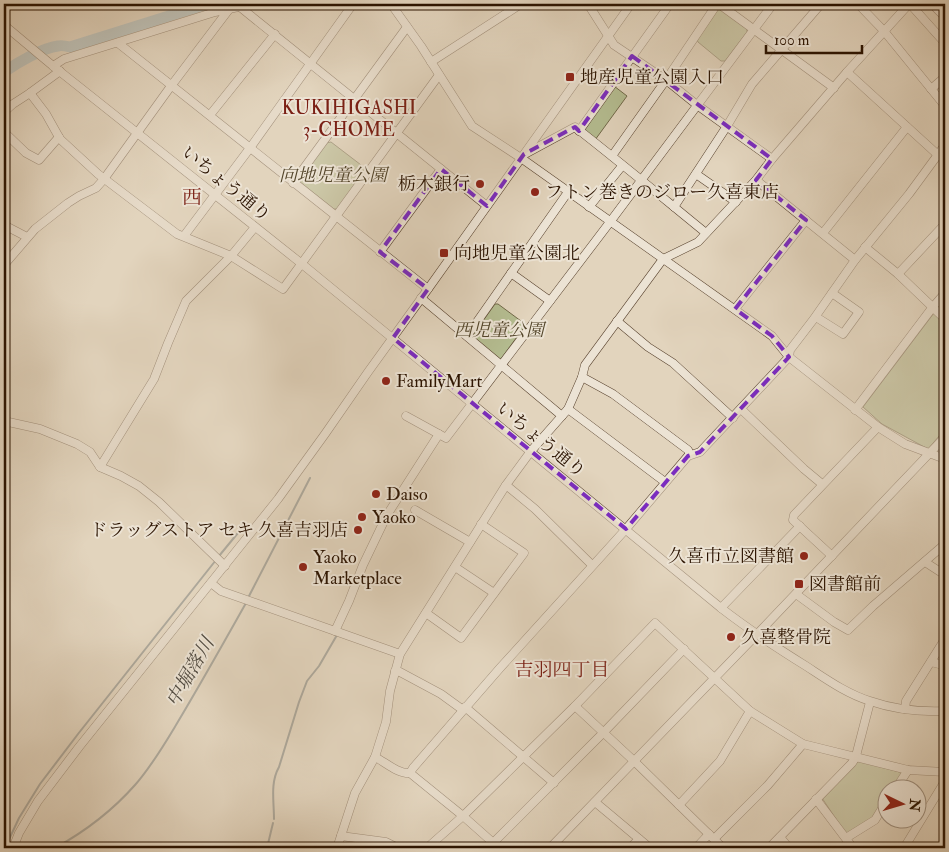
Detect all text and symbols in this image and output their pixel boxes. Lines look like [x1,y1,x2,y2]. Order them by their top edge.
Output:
scale bar [766,22,863,54]
text: 100 m [774,31,810,50]
place label: 地産児童公園入口 [580,66,724,89]
marker: 地産児童公園入口 [564,71,576,83]
district label: KUKIHIGASHI 3-CHOME [282,96,416,142]
street label: いちょう通り [177,141,275,227]
park label: 向地児童公園 [279,164,390,187]
place label: 栃木銀行 [398,173,470,196]
marker: 栃木銀行 [474,178,486,190]
place label: フトン巻きのジロー久喜東店 [545,181,779,204]
district label: 西 [182,185,202,210]
marker: フトン巻きのジロー久喜東店 [529,186,541,198]
place label: 向地児童公園北 [454,242,580,265]
marker: 向地児童公園北 [438,247,450,259]
park label: 西児童公園 [454,319,547,342]
place label: FamilyMart [396,370,482,393]
marker: FamilyMart [380,375,392,387]
street label: いちょう通り [492,397,590,483]
place label: Daiso [386,483,428,506]
marker: Daiso [370,488,382,500]
place label: Yaoko [372,506,416,529]
marker: Yaoko [356,511,368,523]
place label: ドラッグストア セキ 久喜吉羽店 [90,519,348,542]
marker: ドラッグストア セキ 久喜吉羽店 [352,524,364,536]
place label: 久喜市立図書館 [668,545,794,568]
place label: Yaoko Marketplace [313,546,402,590]
marker: 久喜市立図書館 [798,550,810,562]
marker: Yaoko Marketplace [297,561,309,573]
place label: 図書館前 [809,573,881,596]
marker: 図書館前 [793,578,805,590]
place label: 久喜整骨院 [741,626,831,649]
water label: 中堀落川 [161,631,220,711]
marker: 久喜整骨院 [725,631,737,643]
district label: 吉羽四丁目 [514,658,610,682]
north arrow [876,780,926,830]
text: N [905,797,924,813]

